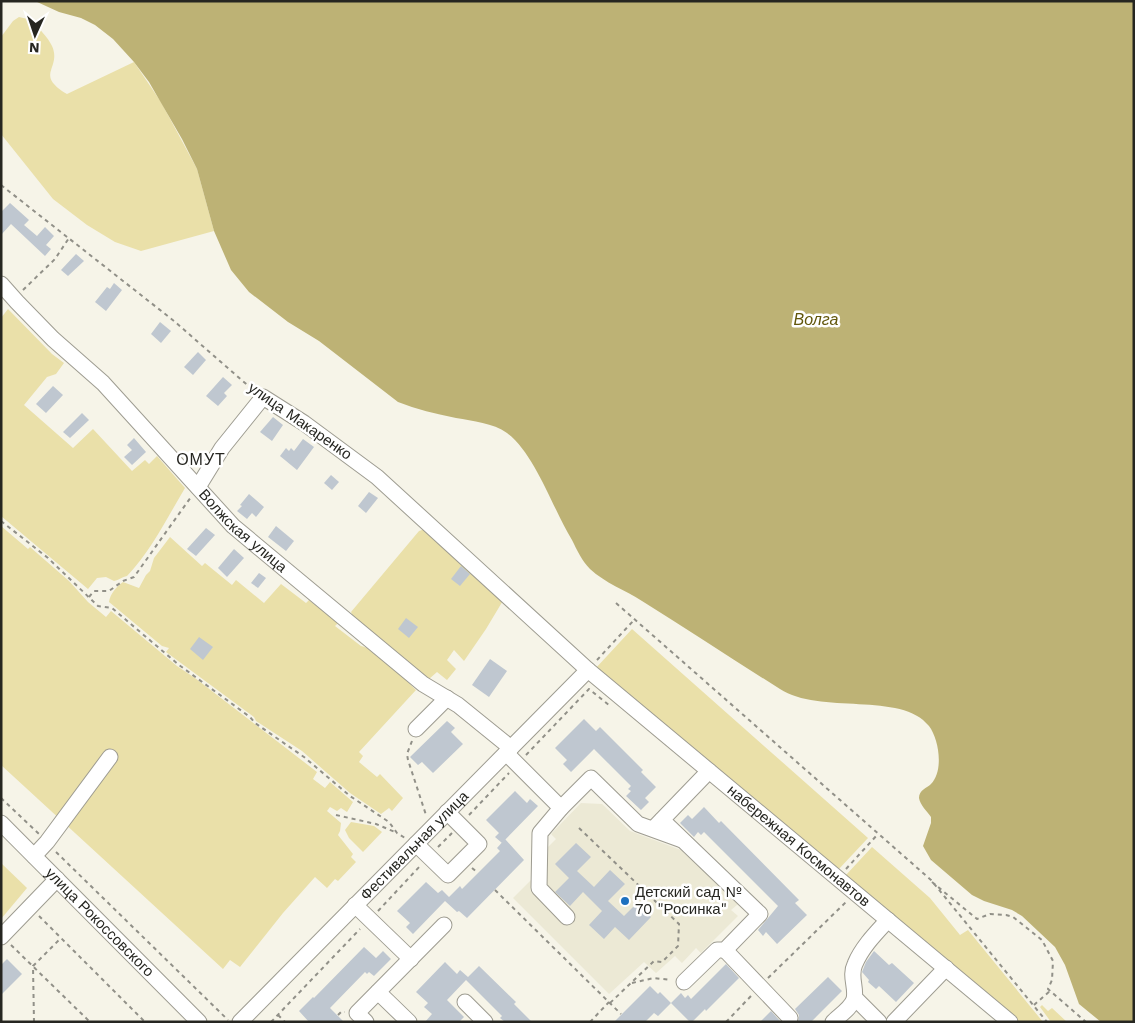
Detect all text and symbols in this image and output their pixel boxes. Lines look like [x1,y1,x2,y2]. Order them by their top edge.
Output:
north arrow [10,10,60,60]
text: N [29,40,40,56]
water label: Волга [794,310,839,329]
street label: улица Макаренко [245,378,355,464]
district label: ОМУТ [176,450,226,469]
street label: Волжская улица [195,485,291,576]
street label: набережная Космонавтов [724,781,874,911]
street label: Фестивальная улица [356,787,473,904]
street label: улица Рокоссовского [42,864,158,981]
place label: Детский сад № 70 "Росинка" [635,883,742,918]
marker: Детский сад № 70 "Росинка" [619,895,631,907]

